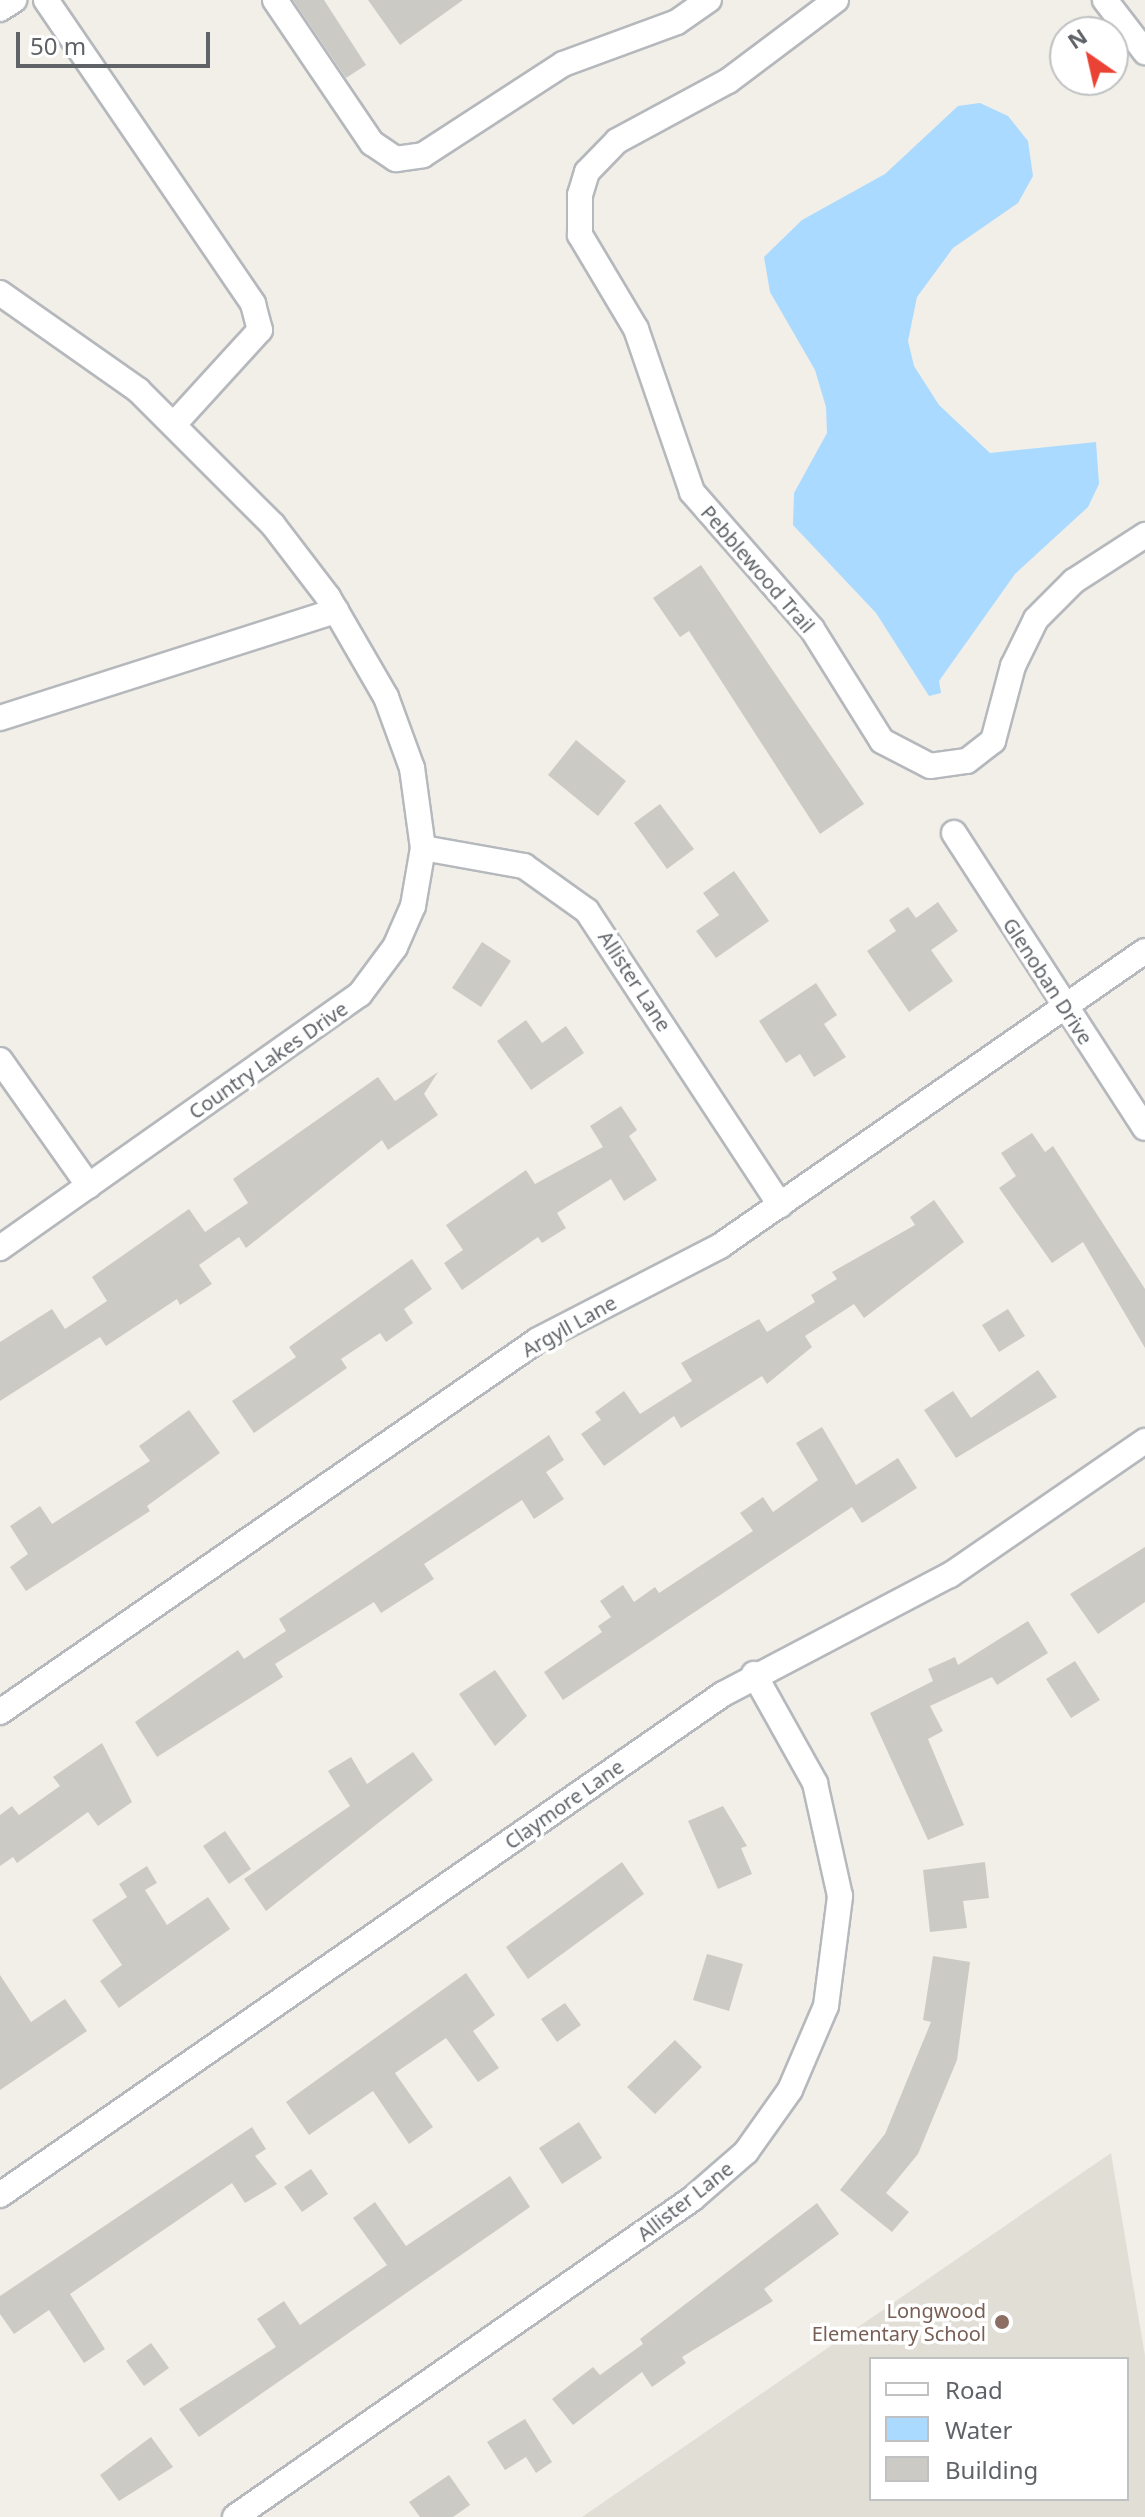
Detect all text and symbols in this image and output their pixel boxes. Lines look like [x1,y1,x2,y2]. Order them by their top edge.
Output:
scale bar [20,16,214,66]
north arrow [1049,16,1129,96]
text: N [1061,20,1092,55]
text: 50 m [30,29,86,62]
street label: Pebblewood Trail [696,500,820,638]
street label: Glenoban Drive [998,913,1098,1049]
street label: Allister Lane [594,926,676,1036]
street label: Country Lakes Drive [184,996,352,1124]
street label: Argyll Lane [518,1290,620,1362]
street label: Claymore Lane [500,1754,628,1854]
street label: Allister Lane [632,2156,738,2246]
place label: Longwood Elementary School [812,2298,986,2345]
marker: Longwood Elementary School [993,2313,1011,2331]
legend [869,2357,1129,2501]
text: Road [945,2373,1003,2406]
text: Water [945,2413,1012,2446]
text: Building [945,2453,1038,2486]

